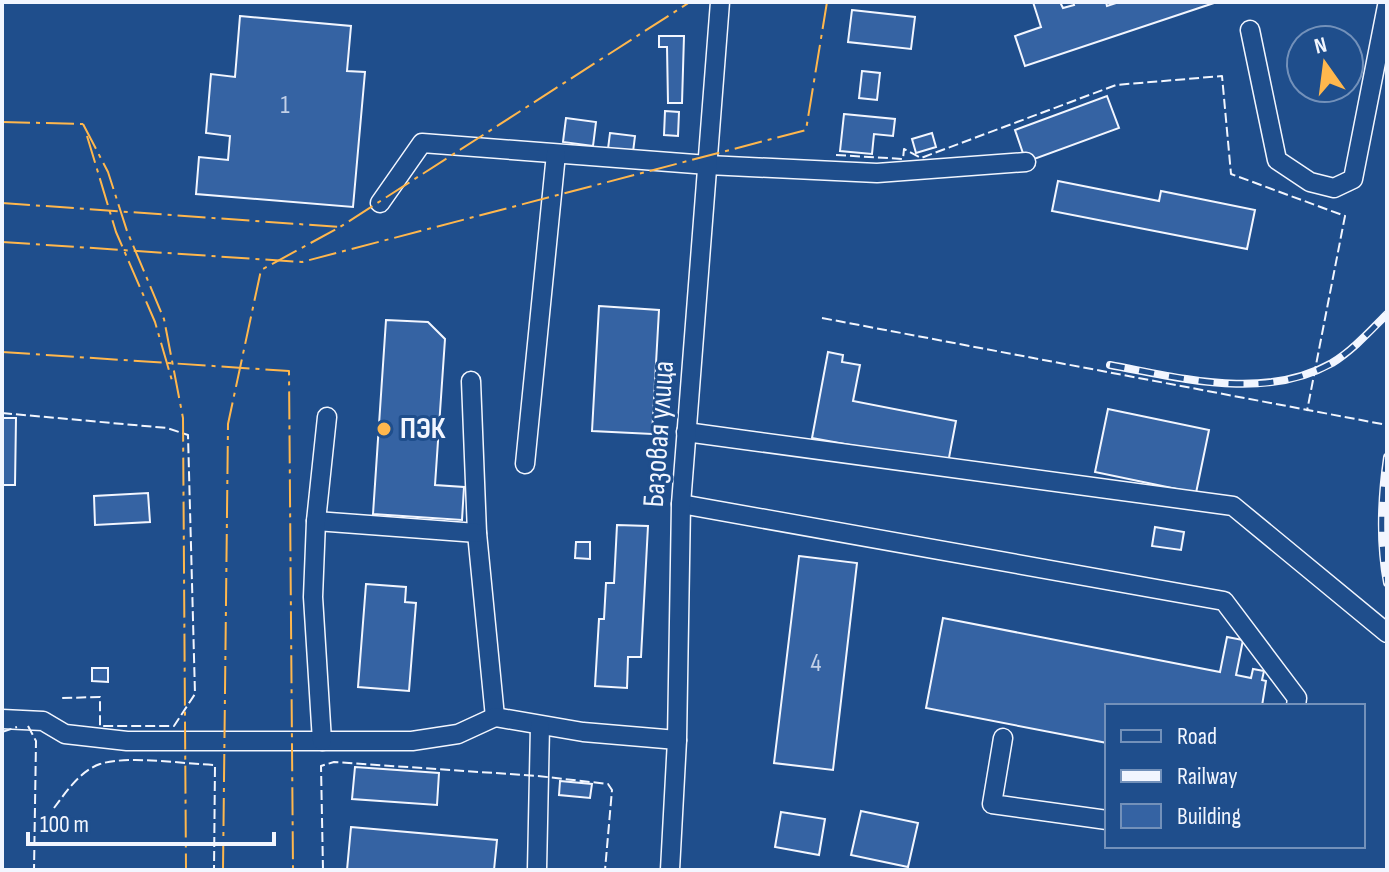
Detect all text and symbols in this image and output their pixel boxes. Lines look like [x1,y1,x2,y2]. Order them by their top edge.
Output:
north arrow [1285,24,1365,104]
text: N [1312,32,1329,61]
house number: 1 [280,90,290,121]
street label: Базовая улица [636,359,682,509]
place label: ПЭК [400,411,446,447]
marker: ПЭК [375,420,393,438]
house number: 4 [811,648,822,679]
legend [1105,704,1365,848]
text: Road [1177,722,1217,751]
text: Railway [1177,762,1237,791]
scale bar [28,796,274,846]
text: Building [1177,802,1241,831]
text: 100 m [40,810,89,839]

